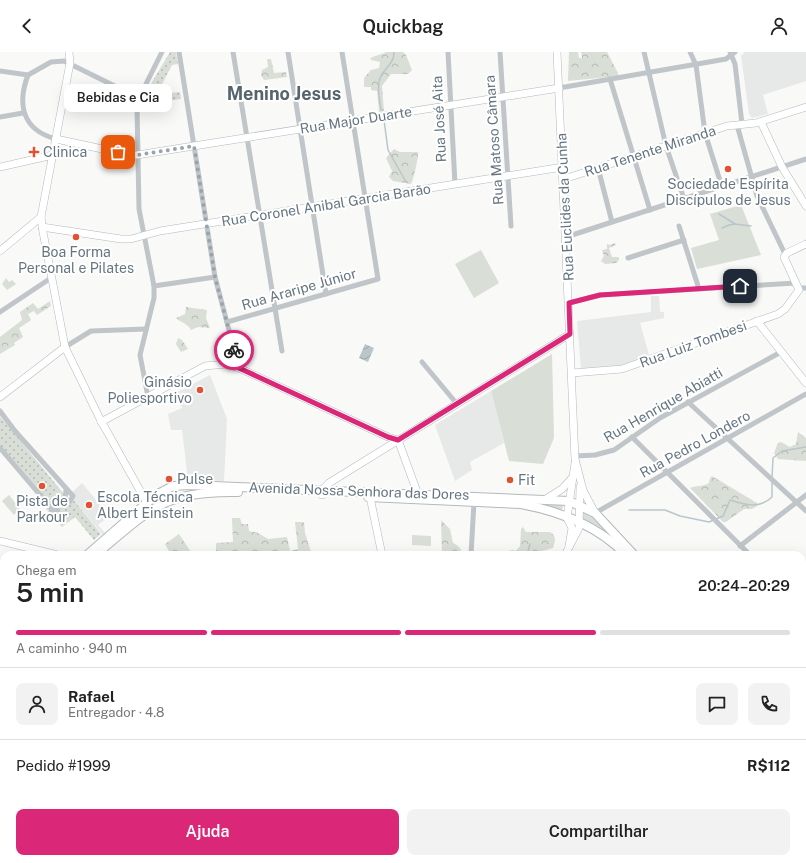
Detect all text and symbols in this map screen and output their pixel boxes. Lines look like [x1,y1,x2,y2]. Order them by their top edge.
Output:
icon: back [16,15,38,37]
icon: person [768,15,790,37]
text: Quickbag [362,16,444,37]
street label: Rua José Aita [429,75,449,163]
street label: Rua Matoso Câmara [481,75,507,205]
district label: Menino Jesus [227,83,341,104]
callout: Bebidas e Cia [64,84,172,112]
text: Bebidas e Cia [77,90,159,105]
street label: Rua Major Duarte [299,103,413,137]
street label: Rua Tenente Miranda [582,122,718,180]
street label: Rua Euclides da Cunha [553,133,577,281]
pin [101,135,135,169]
icon: bag [107,141,129,163]
place label: Clinica [43,144,87,160]
marker: Clinica [28,146,40,158]
marker: Sociedade Espírita Discípulos de Jesus [723,164,733,174]
place label: Sociedade Espírita Discípulos de Jesus [665,176,791,208]
street label: Rua Coronel Anibal Garcia Barão [220,181,432,229]
marker: Boa Forma Personal e Pilates [71,232,81,242]
place label: Boa Forma Personal e Pilates [18,244,134,276]
street label: Rua Araripe Júnior [240,265,358,313]
pin [723,269,757,303]
icon: home [729,275,751,297]
street label: Rua Luiz Tombesi [637,317,749,371]
courier [214,330,254,370]
icon: bike [223,339,245,361]
street label: Rua Henrique Abiatti [601,364,725,446]
place label: Ginásio Poliesportivo [107,374,192,406]
marker: Ginásio Poliesportivo [195,385,205,395]
street label: Rua Pedro Londero [637,407,753,481]
place label: Pulse [177,471,213,487]
place label: Fit [518,472,535,488]
marker: Pulse [164,474,174,484]
marker: Fit [505,475,515,485]
street label: Avenida Nossa Senhora das Dores [248,479,470,503]
marker: Pista de Parkour [37,481,47,491]
place label: Escola Técnica Albert Einstein [97,489,193,521]
place label: Pista de Parkour [16,493,68,525]
marker: Escola Técnica Albert Einstein [84,500,94,510]
text: Chega em [16,563,76,578]
text: 5 min [16,577,84,608]
text: 20:24–20:29 [698,577,790,594]
text: A caminho · 940 m [16,641,127,656]
button: person [16,683,58,725]
button: chat [696,683,738,725]
button: phone [748,683,790,725]
text: Rafael [68,688,115,705]
text: Entregador · 4.8 [68,705,164,720]
text: Pedido #1999 [16,757,111,774]
text: R$112 [747,757,790,774]
button: Ajuda [16,809,399,855]
button: Compartilhar [407,809,790,855]

